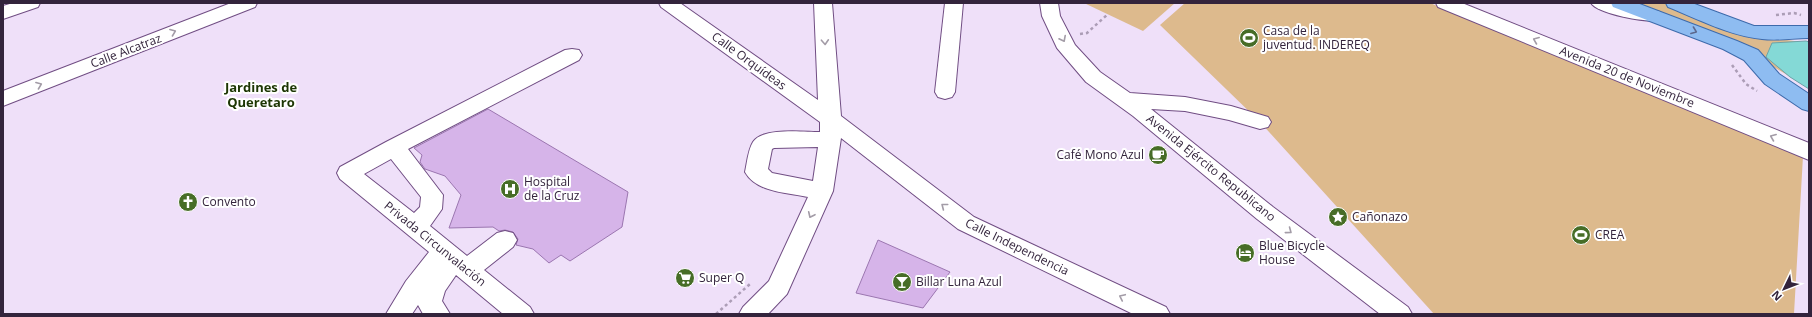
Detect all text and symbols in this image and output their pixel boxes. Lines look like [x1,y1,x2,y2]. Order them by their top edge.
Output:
place label: Casa de la juventud. INDEREQ [1262,22,1370,53]
sports icon: Casa de la juventud. INDEREQ [1238,27,1260,49]
one-way arrow [1690,27,1697,35]
street label: Calle Orquídeas [708,28,790,94]
street label: Calle Alcatraz [88,29,164,72]
one-way arrow [170,29,177,37]
one-way arrow [1058,35,1066,42]
one-way arrow [1532,37,1539,45]
one-way arrow [821,39,829,45]
street label: Avenida 20 de Noviembre [1557,42,1697,111]
district label: Jardines de Queretaro [224,78,297,111]
one-way arrow [35,82,43,90]
street label: Avenida Ejército Republicano [1143,110,1280,225]
one-way arrow [1769,134,1777,142]
cafe icon: Café Mono Azul [1147,144,1169,166]
place label: Café Mono Azul [1057,146,1144,163]
place label: Hospital de la Cruz [524,173,580,204]
hospital icon: Hospital de la Cruz [499,178,521,200]
church icon: Convento [177,191,199,213]
place label: Convento [202,193,256,210]
street label: Privada Circunvalación [381,197,490,290]
one-way arrow [942,204,949,211]
place icon: Cañonazo [1327,206,1349,228]
place label: Cañonazo [1352,208,1408,225]
one-way arrow [808,211,816,219]
street label: Calle Independencia [963,214,1072,279]
sports icon: CREA [1570,224,1592,246]
one-way arrow [1284,226,1291,233]
place label: CREA [1595,226,1625,243]
place label: Blue Bicycle House [1259,237,1325,268]
hotel icon: Blue Bicycle House [1234,242,1256,264]
supermarket icon: Super Q [674,267,696,289]
place label: Super Q [699,269,744,286]
north arrow [1764,269,1804,309]
bar icon: Billar Luna Azul [891,271,913,293]
place label: Billar Luna Azul [916,273,1002,290]
text: N [1768,288,1785,305]
one-way arrow [1118,294,1126,302]

